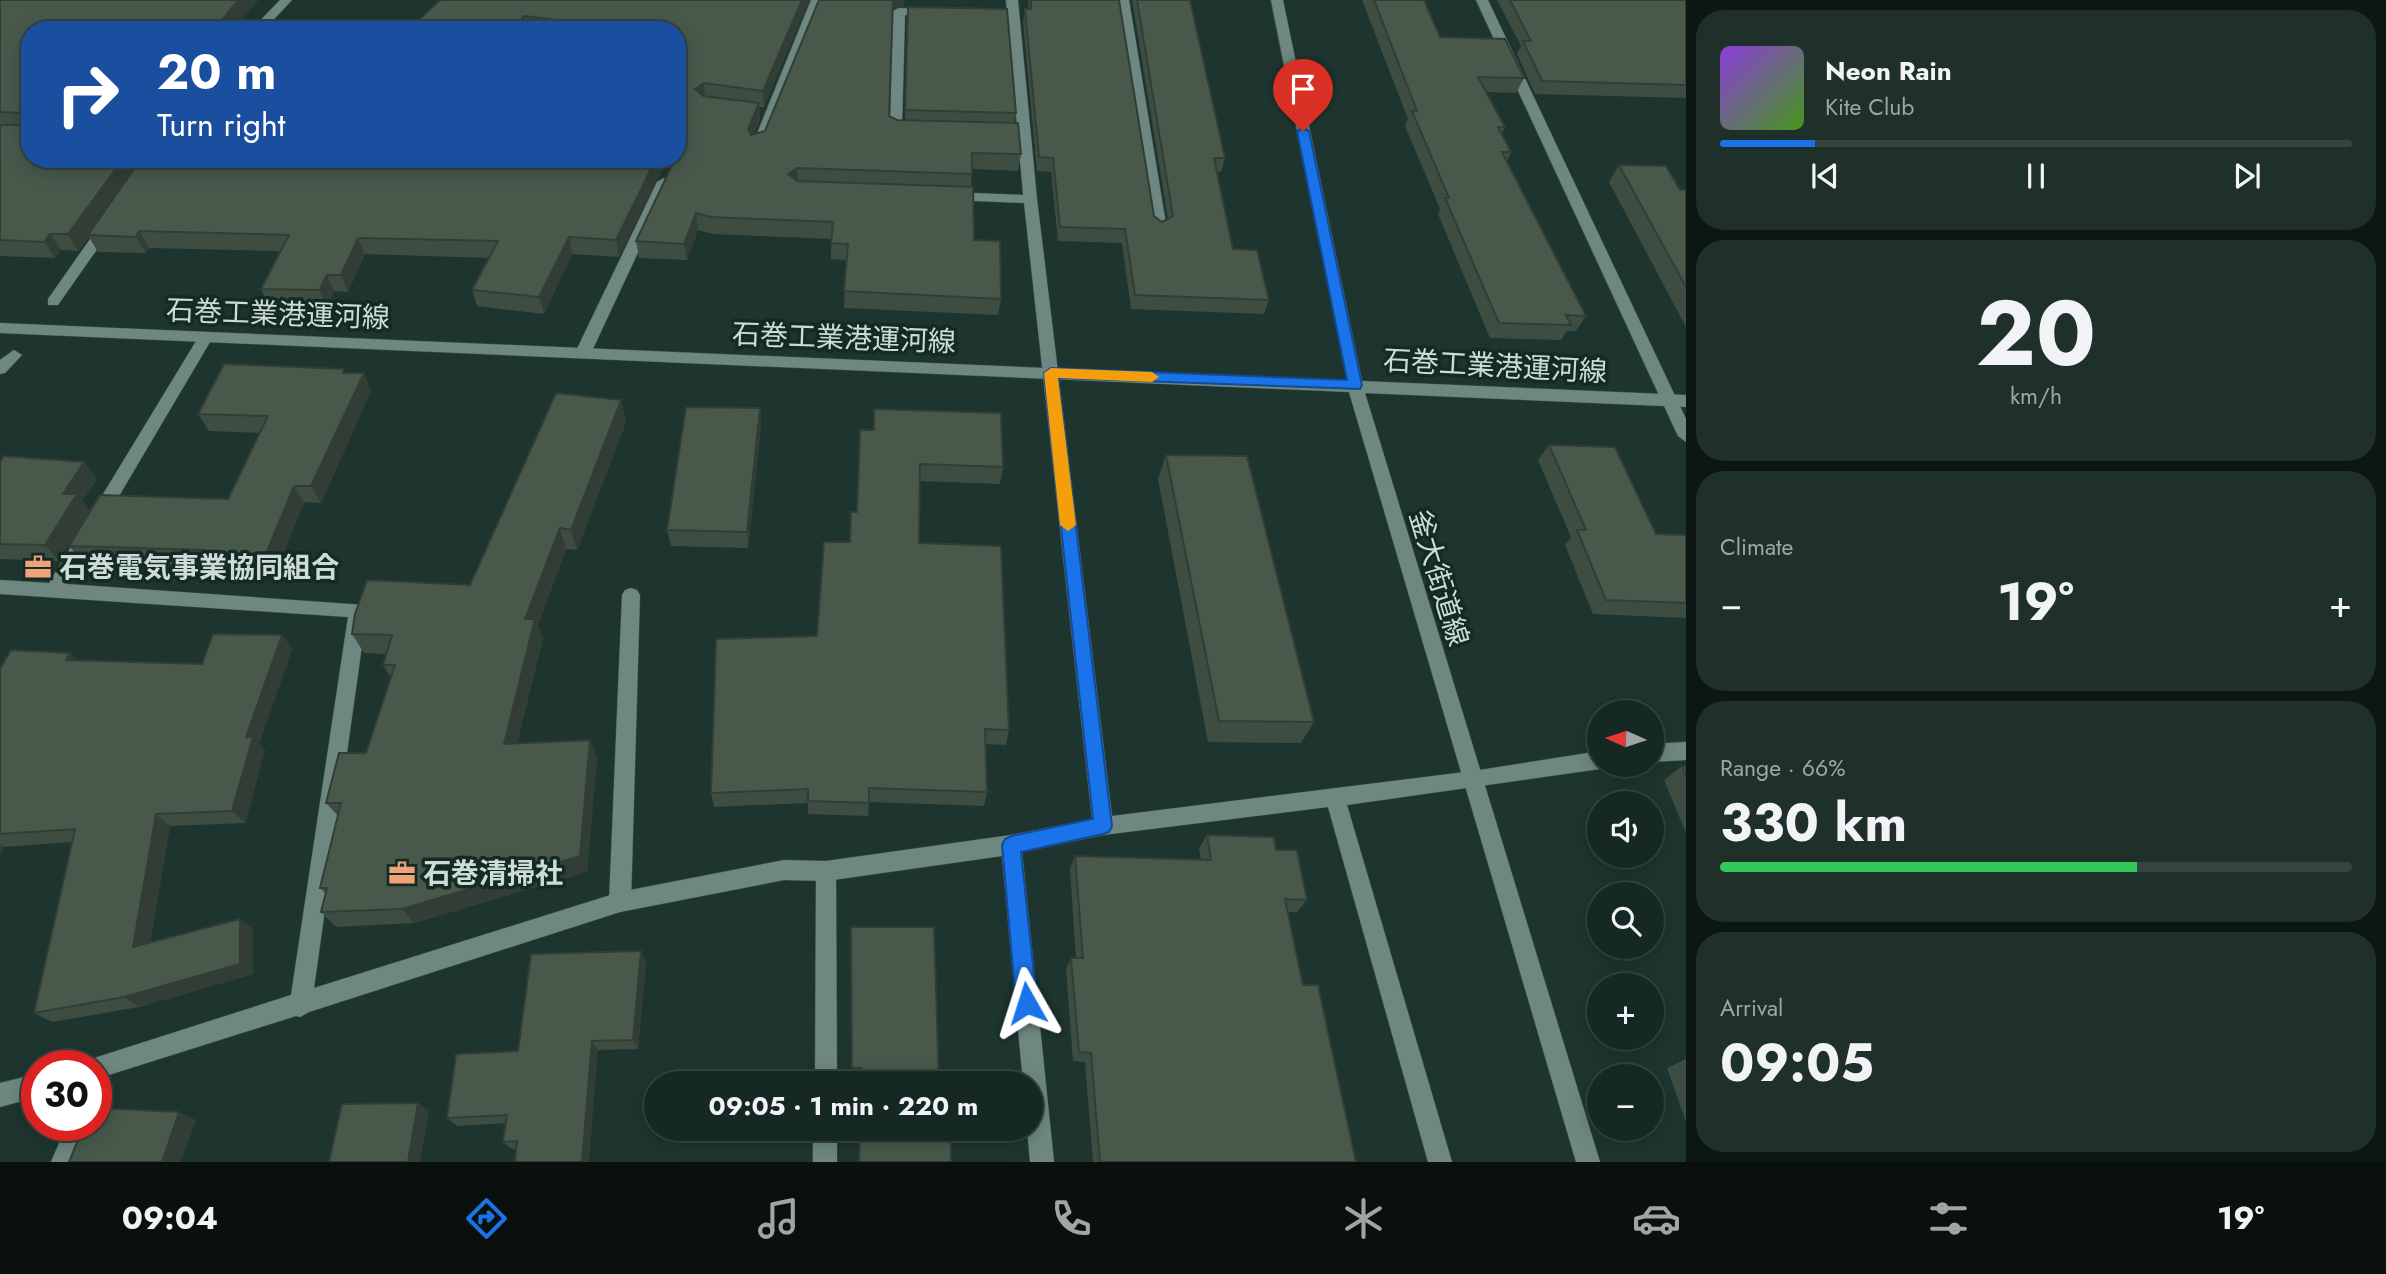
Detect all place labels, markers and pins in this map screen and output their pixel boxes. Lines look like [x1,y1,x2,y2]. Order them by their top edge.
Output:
pin [1273,59,1333,131]
place label: 石巻電気事業協同組合 [59,547,339,588]
office icon: 石巻電気事業協同組合 [23,552,53,582]
place label: 石巻清掃社 [423,853,563,894]
office icon: 石巻清掃社 [387,858,417,888]

